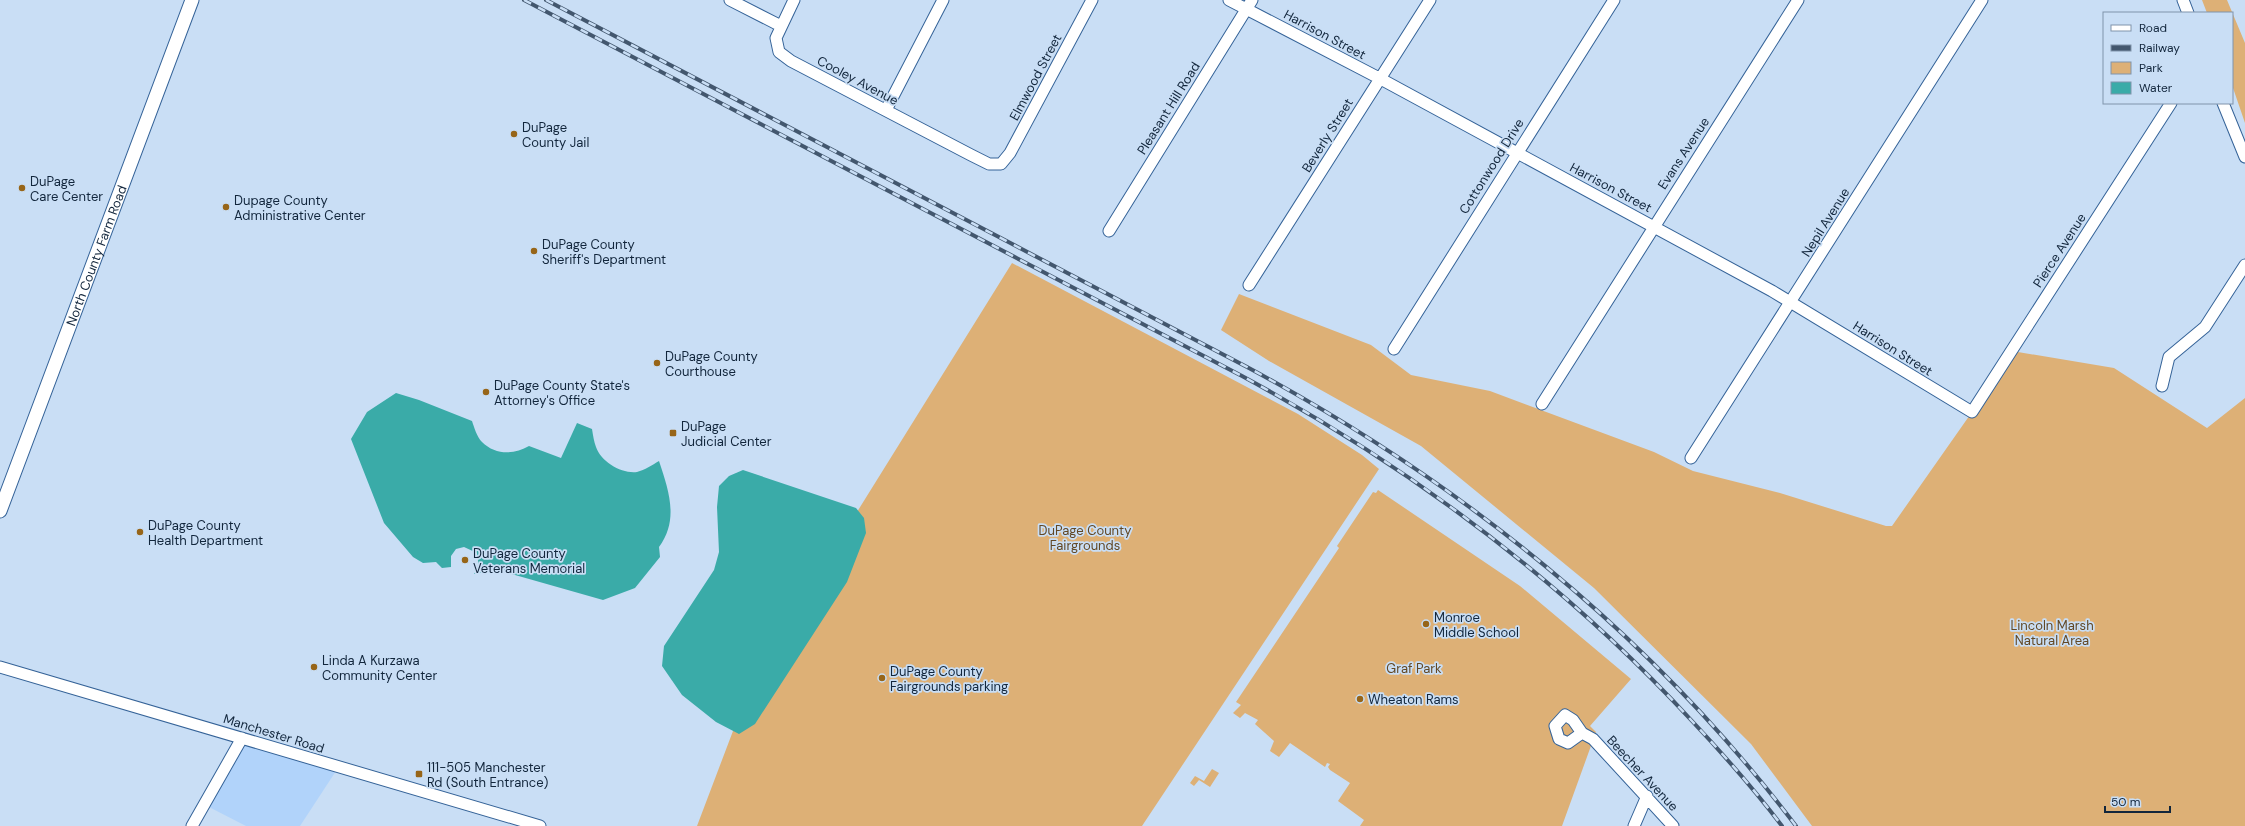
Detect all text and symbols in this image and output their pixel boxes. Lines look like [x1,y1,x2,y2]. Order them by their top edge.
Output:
street label: Harrison Street [1281,6,1369,63]
legend [2103,12,2233,104]
text: Road [2139,20,2167,36]
street label: Elmwood Street [1006,31,1065,123]
text: Railway [2139,40,2180,56]
street label: Cooley Avenue [814,52,901,109]
street label: Pleasant Hill Road [1133,59,1204,158]
text: Park [2139,60,2163,76]
text: Water [2139,80,2173,96]
street label: Beverly Street [1298,95,1357,175]
street label: Evans Avenue [1654,114,1713,193]
street label: Cottonwood Drive [1455,115,1528,217]
place label: DuPage County Jail [522,119,589,151]
marker: DuPage County Jail [509,129,519,139]
street label: Harrison Street [1567,159,1655,216]
place label: DuPage Care Center [30,173,103,205]
marker: DuPage Care Center [17,183,27,193]
street label: North County Farm Road [62,183,131,328]
street label: Nepil Avenue [1798,185,1853,260]
place label: Dupage County Administrative Center [234,192,366,224]
marker: Dupage County Administrative Center [221,202,231,212]
street label: Pierce Avenue [2029,210,2090,291]
place label: DuPage County Sheriff's Department [542,236,666,268]
marker: DuPage County Sheriff's Department [529,246,539,256]
street label: Harrison Street [1850,317,1936,380]
place label: DuPage County Courthouse [665,348,758,380]
marker: DuPage County Courthouse [652,358,662,368]
place label: DuPage County State's Attorney's Office [494,377,630,409]
marker: DuPage County State's Attorney's Office [481,387,491,397]
place label: DuPage Judicial Center [681,418,772,450]
marker: DuPage Judicial Center [668,428,678,438]
place label: DuPage County Health Department [148,517,263,549]
park label: DuPage County Fairgrounds [1039,522,1131,554]
marker: DuPage County Health Department [135,527,145,537]
place label: DuPage County Veterans Memorial [473,545,585,577]
marker: DuPage County Veterans Memorial [460,555,470,565]
place label: Monroe Middle School [1434,609,1519,641]
park label: Lincoln Marsh Natural Area [2010,617,2094,649]
marker: Monroe Middle School [1421,619,1431,629]
place label: Linda A Kurzawa Community Center [322,652,437,684]
park label: Graf Park [1386,660,1442,677]
marker: Linda A Kurzawa Community Center [309,662,319,672]
place label: DuPage County Fairgrounds parking [890,663,1008,695]
marker: DuPage County Fairgrounds parking [877,673,887,683]
place label: Wheaton Rams [1368,691,1459,708]
marker: Wheaton Rams [1355,694,1365,704]
street label: Manchester Road [221,710,326,757]
street label: Beecher Avenue [1603,732,1682,815]
place label: 111-505 Manchester Rd (South Entrance) [427,759,549,791]
marker: 111-505 Manchester Rd (South Entrance) [414,769,424,779]
scale bar [2105,788,2170,814]
text: 50 m [2111,794,2140,810]

